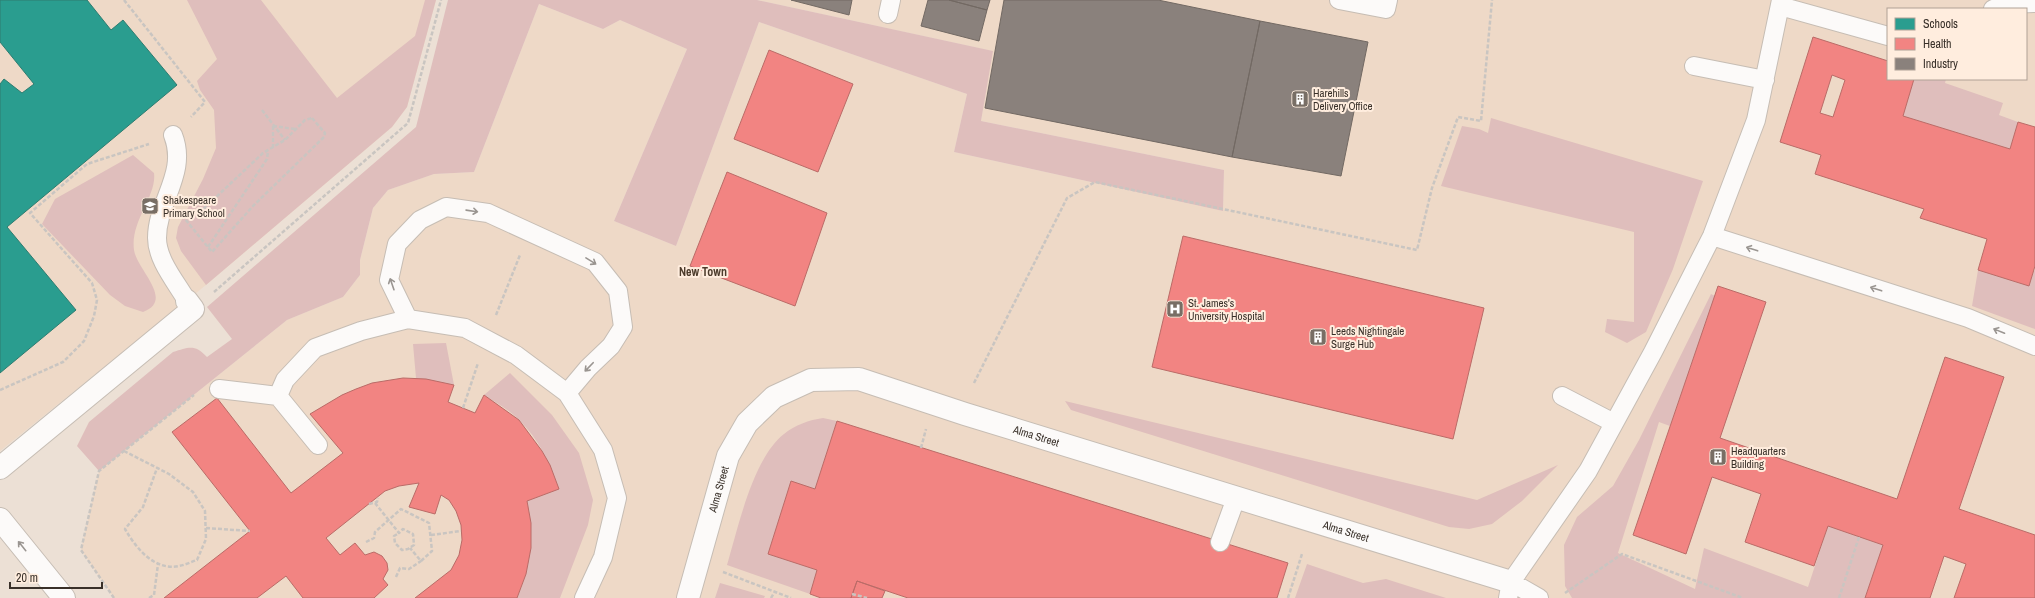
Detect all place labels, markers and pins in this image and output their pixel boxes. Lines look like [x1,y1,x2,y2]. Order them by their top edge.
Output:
place label: Harehills Delivery Office [1313,86,1373,113]
building icon: Harehills Delivery Office [1290,89,1310,109]
place label: Shakespeare Primary School [163,193,225,220]
school or university icon: Shakespeare Primary School [140,196,160,216]
place label: St. James's University Hospital [1188,296,1264,323]
hospital icon: St. James's University Hospital [1165,299,1185,319]
place label: Leeds Nightingale Surge Hub [1331,324,1404,351]
building icon: Leeds Nightingale Surge Hub [1308,327,1328,347]
place label: Headquarters Building [1731,444,1786,471]
building icon: Headquarters Building [1708,447,1728,467]

